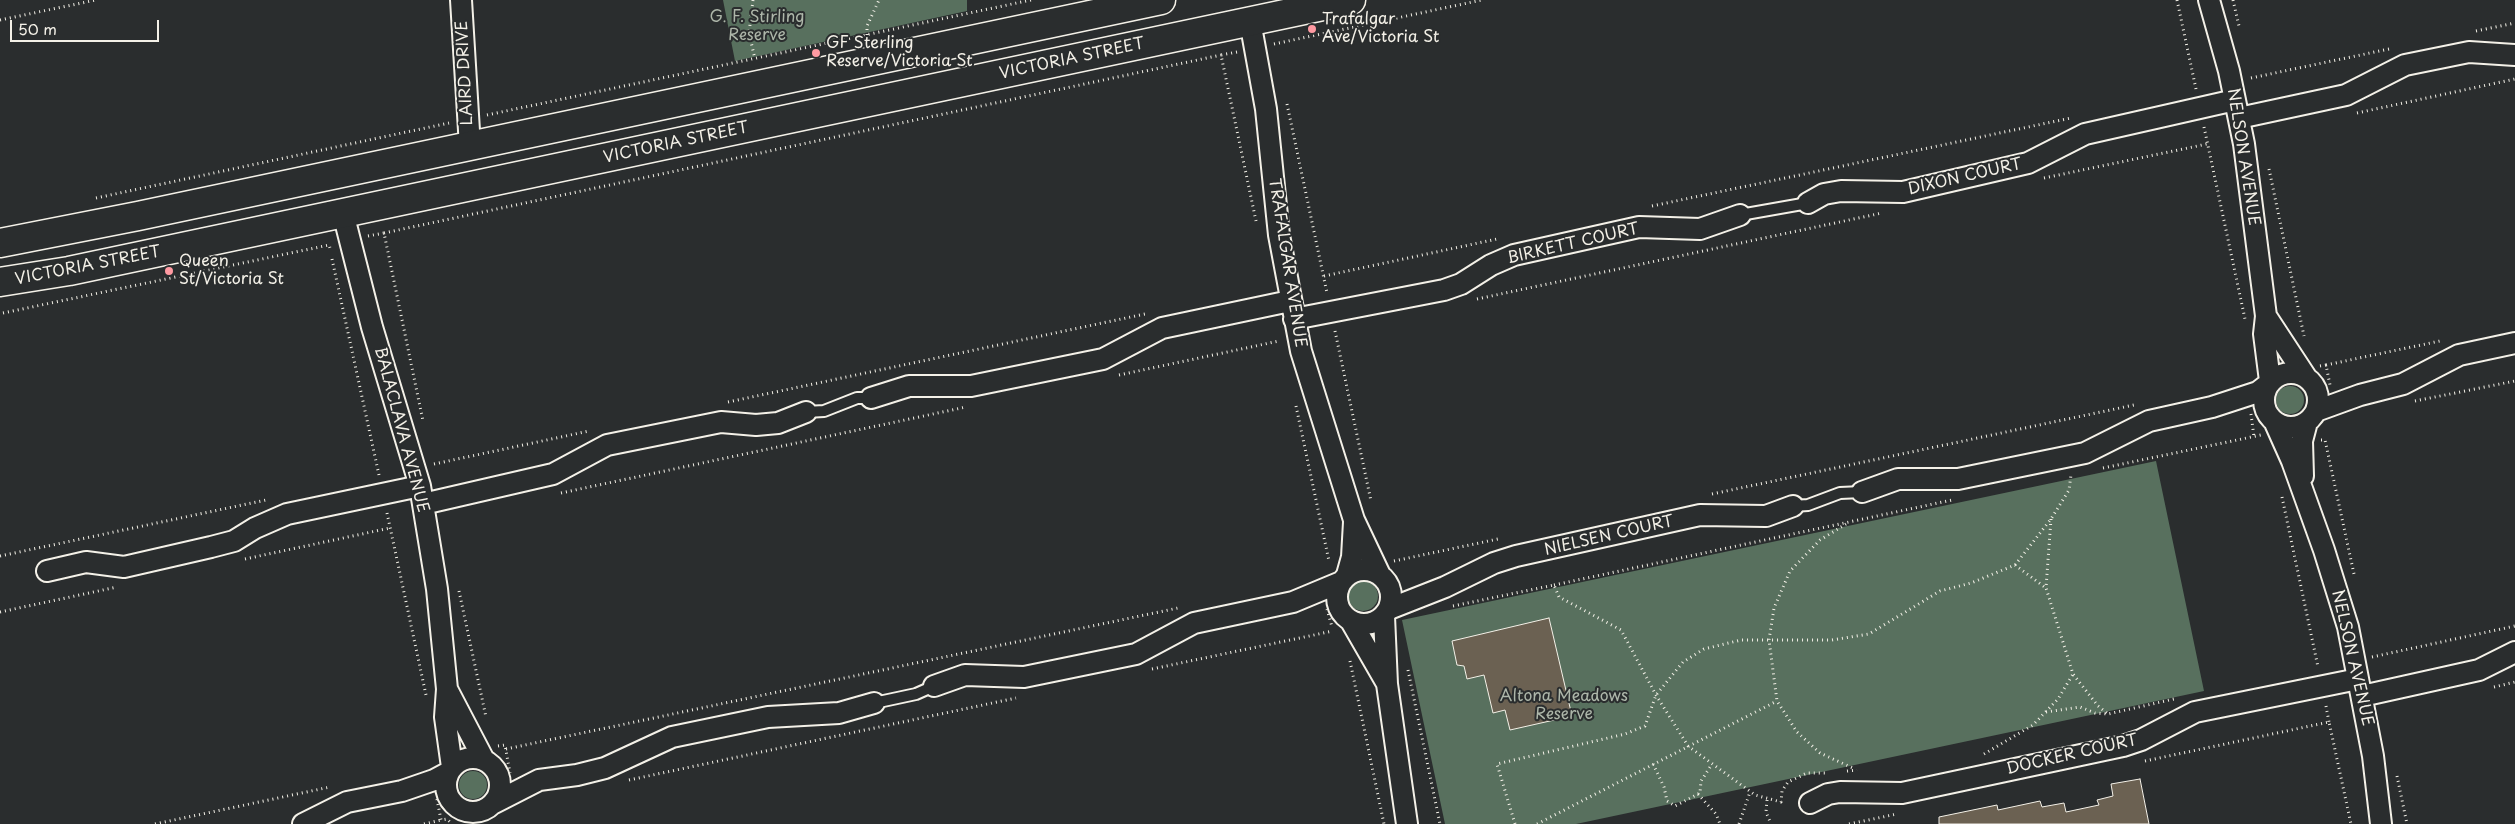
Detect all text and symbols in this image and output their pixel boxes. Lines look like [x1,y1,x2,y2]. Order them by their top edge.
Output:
park label: G. F. Stirling Reserve [709,8,805,46]
scale bar [12,10,161,42]
place label: Trafalgar Ave/Victoria St [1322,10,1439,48]
text: 50 m [18,17,57,40]
street label: LAIRD DRIVE [453,20,477,126]
marker: Trafalgar Ave/Victoria St [1306,23,1318,35]
place label: GF Sterling Reserve/Victoria St [826,34,973,72]
street label: VICTORIA STREET [998,34,1146,84]
marker: GF Sterling Reserve/Victoria St [810,47,822,59]
street label: NELSON AVENUE [2223,87,2263,227]
street label: VICTORIA STREET [602,118,750,168]
street label: DIXON COURT [1906,155,2024,199]
street label: TRAFALGAR AVENUE [1264,177,1310,349]
street label: BIRKETT COURT [1505,220,1641,268]
street label: VICTORIA STREET [14,242,162,290]
place label: Queen St/Victoria St [179,252,284,290]
marker: Queen St/Victoria St [163,265,175,277]
street label: BALACLAVA AVENUE [370,345,432,515]
street label: NIELSEN COURT [1543,512,1675,560]
street label: NELSON AVENUE [2327,588,2377,728]
park label: Altona Meadows Reserve [1500,687,1628,725]
street label: DOCKER COURT [2005,731,2139,779]

